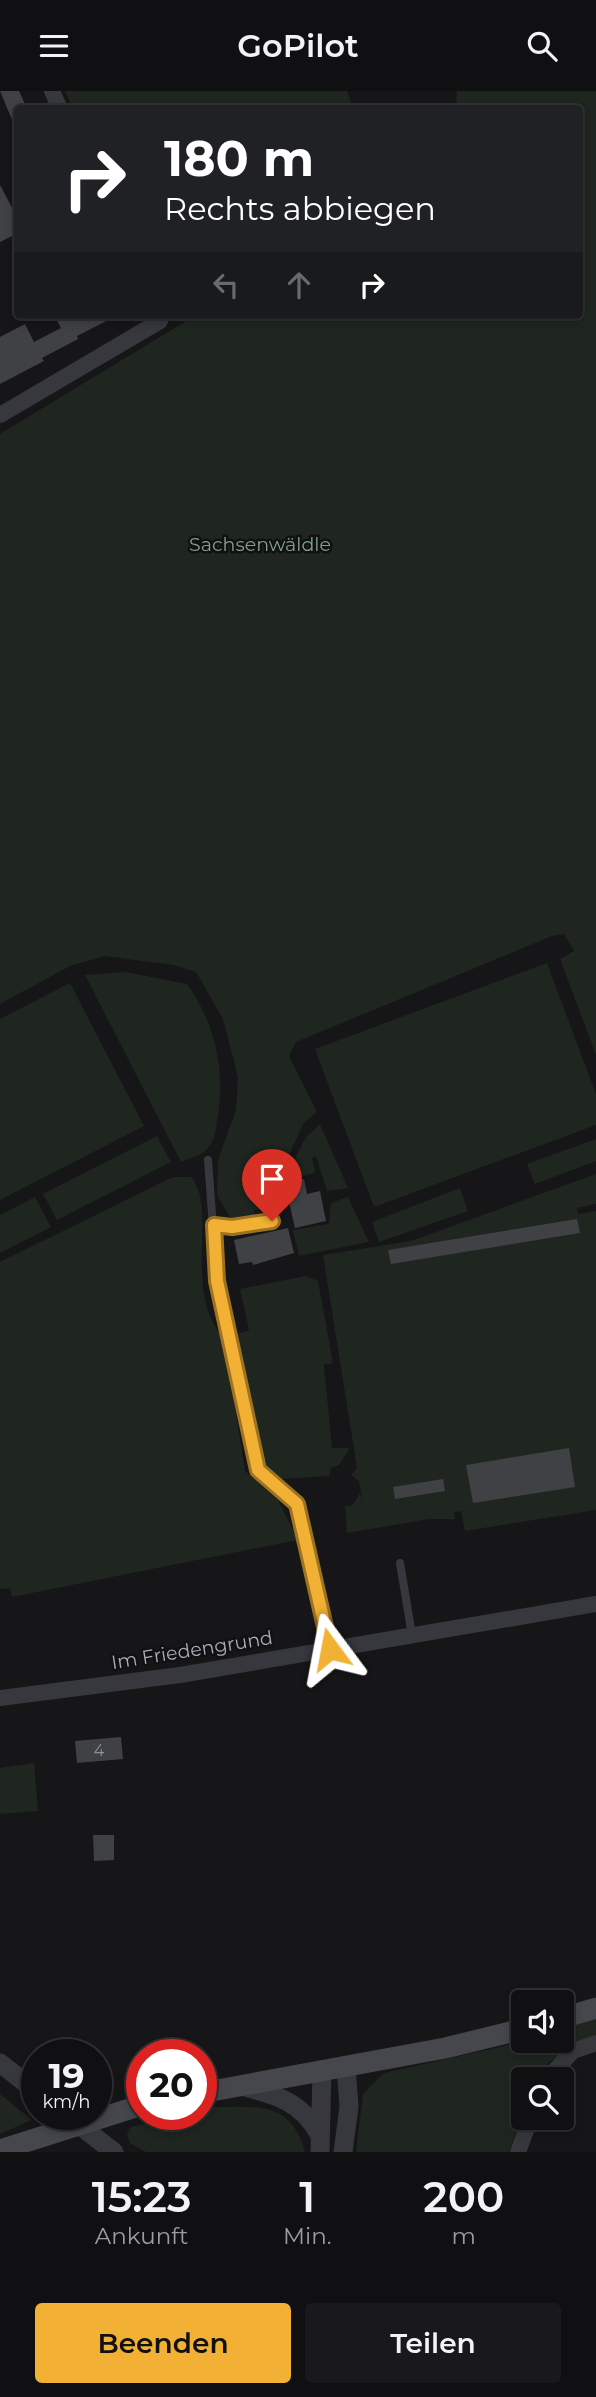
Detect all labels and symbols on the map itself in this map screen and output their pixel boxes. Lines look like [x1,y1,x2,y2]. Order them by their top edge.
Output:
park label: Sachsenwäldle [189,533,331,556]
pin [242,1149,302,1221]
position arrow [293,1612,367,1686]
street label: Im Friedengrund [110,1626,274,1674]
house number: 4 [94,1741,105,1760]
speed limit sign: 20 [126,2039,217,2130]

